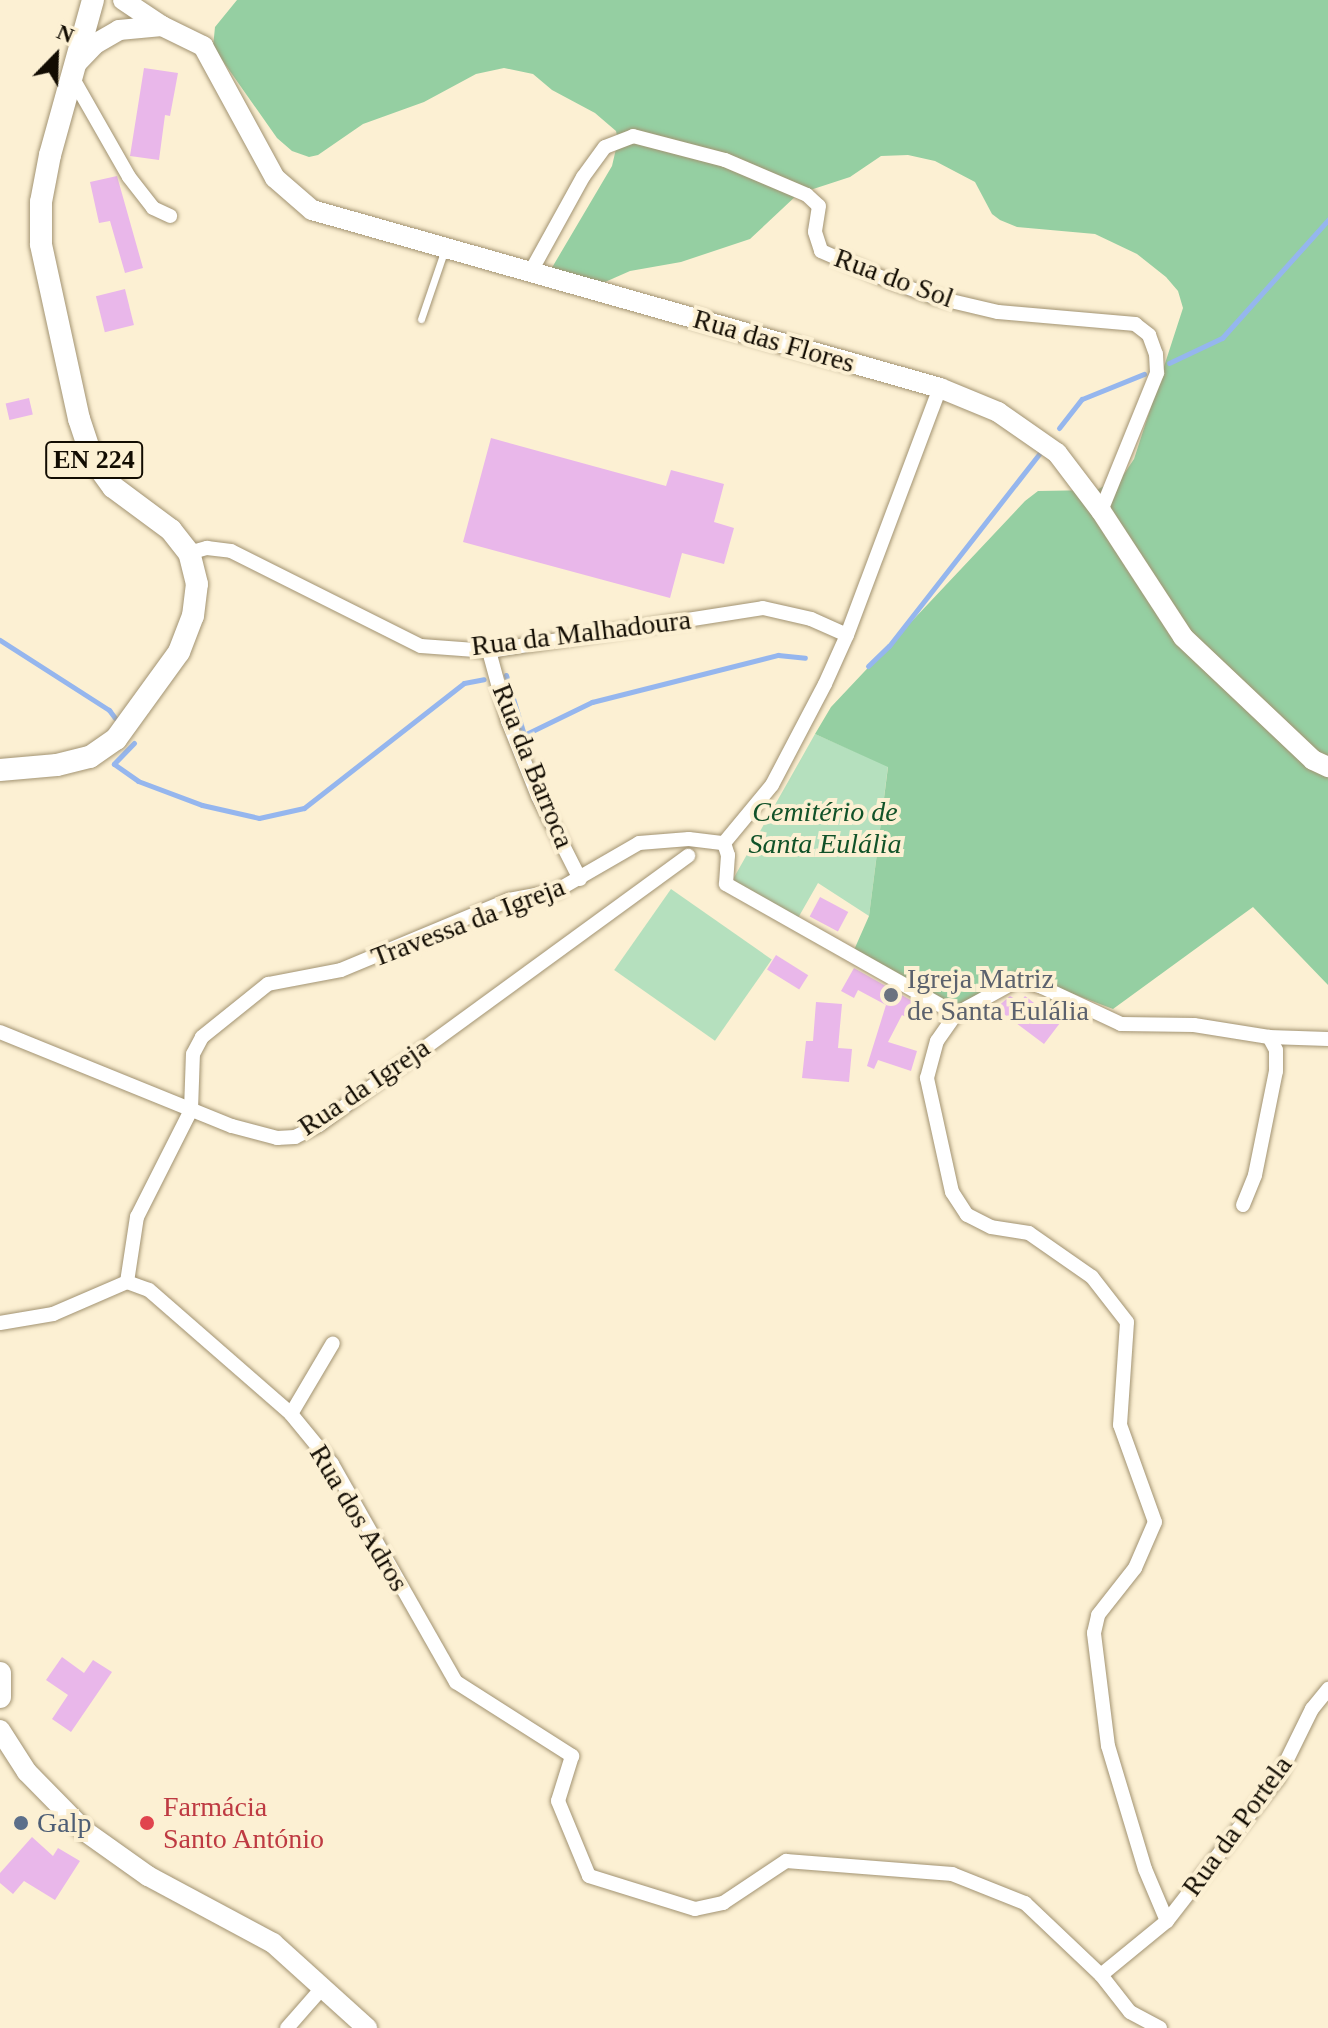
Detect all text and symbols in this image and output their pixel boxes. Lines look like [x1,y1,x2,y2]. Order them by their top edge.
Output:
north arrow [16,16,96,96]
text: N [53,19,78,48]
street label: Rua do Sol [830,241,958,315]
street label: Rua das Flores [689,302,859,380]
road number: EN 224 [44,438,144,482]
street label: Rua da Malhadoura [469,603,693,663]
street label: Rua da Barroca [485,679,581,853]
park label: Cemitério de Santa Eulália [748,795,902,861]
street label: Travessa da Igreja [367,870,569,974]
place label: Igreja Matriz de Santa Eulália [907,962,1089,1028]
marker: Igreja Matriz de Santa Eulália [882,986,900,1004]
street label: Rua da Igreja [292,1031,436,1143]
street label: Rua dos Adros [302,1438,416,1598]
street label: Rua da Portela [1175,1749,1299,1903]
place label: Farmácia Santo António [163,1790,326,1856]
place label: Galp [37,1806,91,1840]
marker: Galp [12,1814,30,1832]
marker: Farmácia Santo António [138,1814,156,1832]

